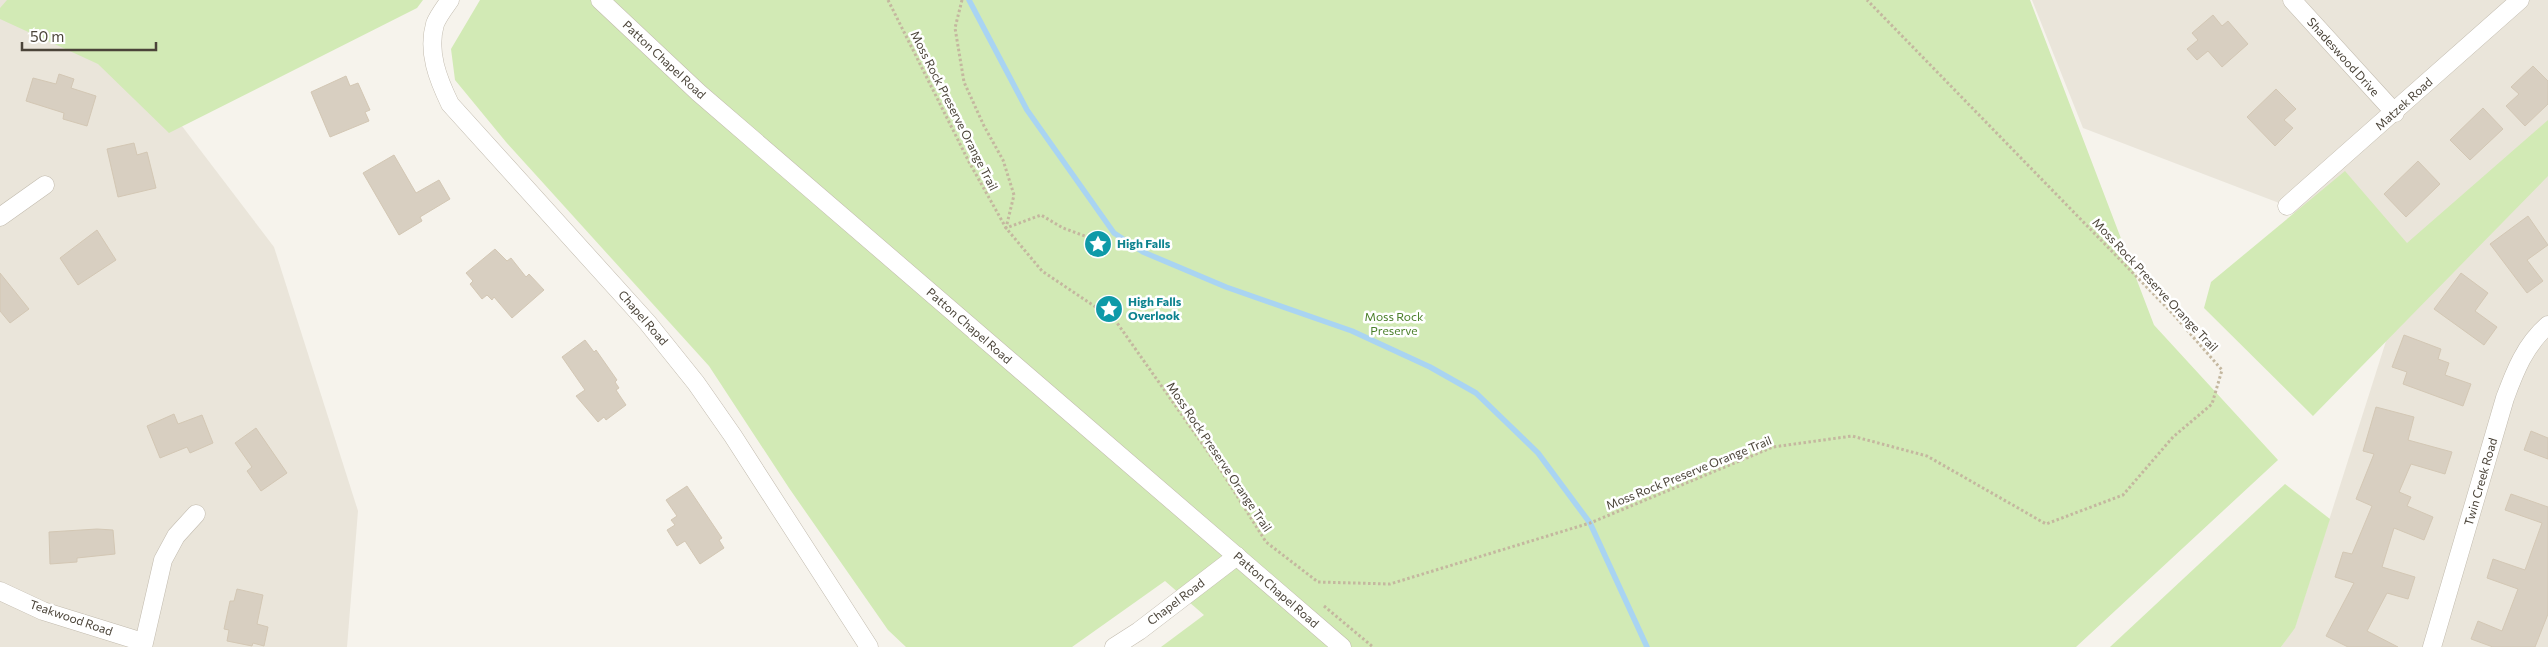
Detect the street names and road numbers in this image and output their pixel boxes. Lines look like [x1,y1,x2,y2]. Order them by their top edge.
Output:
street label: Shadeswood Drive [2305,14,2383,98]
street label: Patton Chapel Road [620,17,709,101]
street label: Moss Rock Preserve Orange Trail [908,28,1001,193]
street label: Matzek Road [2372,74,2435,132]
street label: Moss Rock Preserve Orange Trail [2090,215,2221,354]
street label: Patton Chapel Road [924,285,1015,366]
street label: Chapel Road [616,287,671,348]
street label: Moss Rock Preserve Orange Trail [1164,379,1275,534]
street label: Moss Rock Preserve Orange Trail [1604,432,1773,512]
street label: Twin Creek Road [2461,436,2499,527]
street label: Patton Chapel Road [1231,549,1322,630]
street label: Chapel Road [1144,575,1207,627]
street label: Teakwood Road [28,596,115,638]

